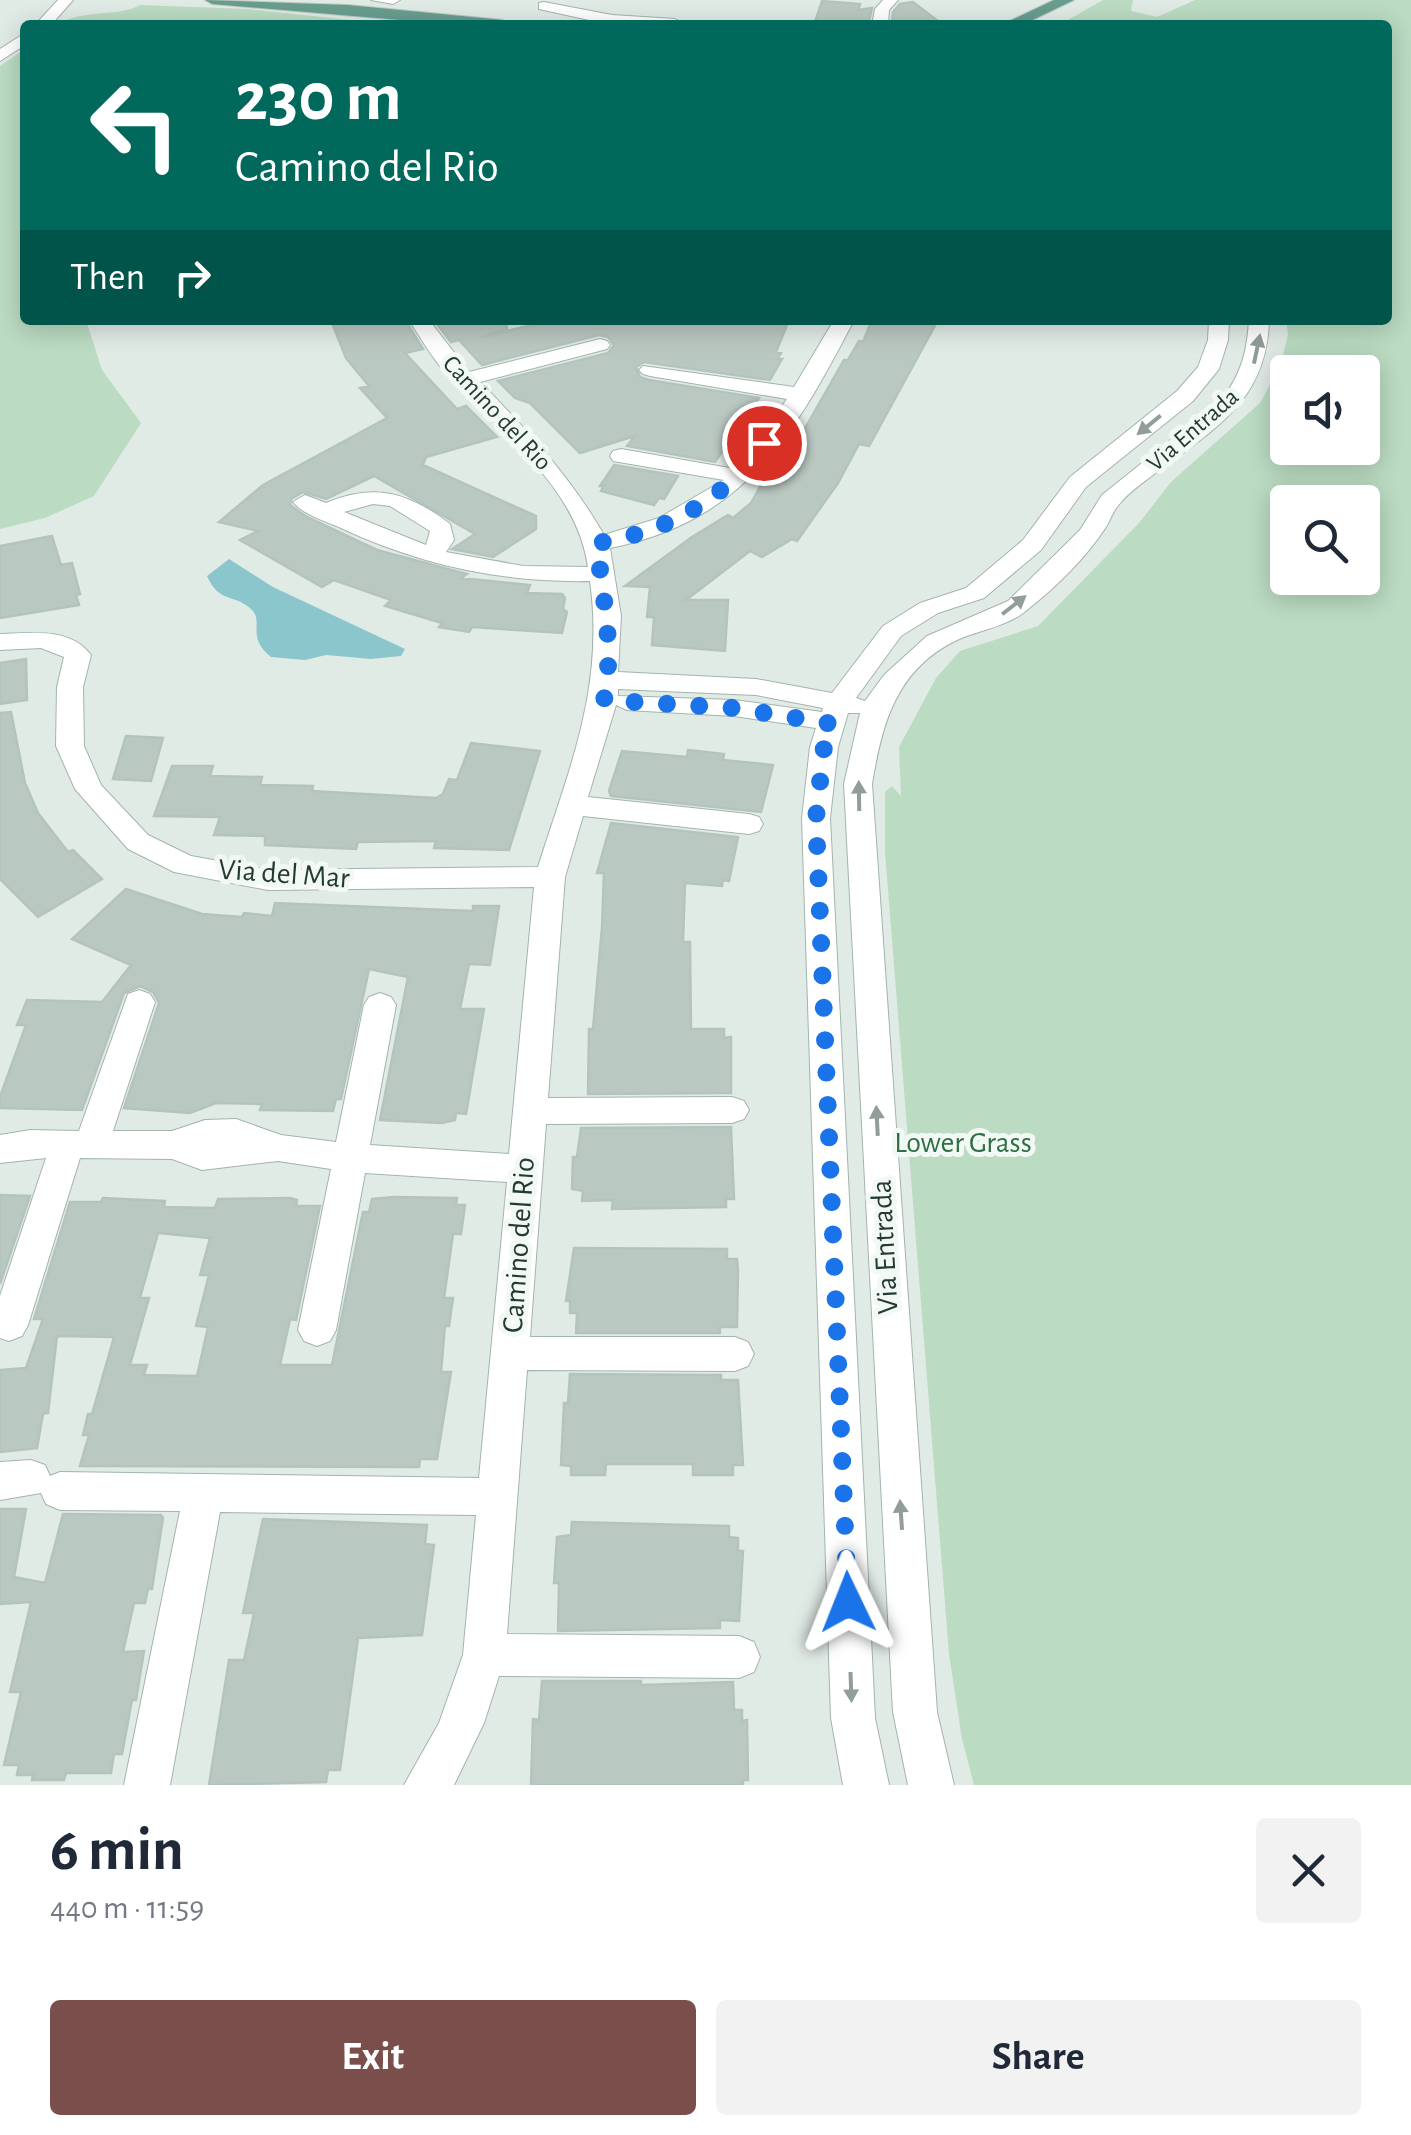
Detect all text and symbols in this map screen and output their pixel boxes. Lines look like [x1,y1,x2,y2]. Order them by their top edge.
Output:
icon: left [70,60,200,190]
text: 230 m [235,63,402,133]
text: Camino del Rio [235,145,499,190]
icon: right [165,250,220,305]
text: Then [70,259,145,297]
one-way arrow [1249,333,1265,364]
street label: Camino del Rio [438,351,556,475]
map controls [1270,355,1380,595]
button: sound [1270,355,1380,465]
street label: Via Entrada [1142,384,1244,476]
pin [722,401,807,486]
one-way arrow [1136,414,1162,435]
icon: arrive [737,416,792,471]
button: search [1270,485,1380,595]
one-way arrow [1002,595,1027,616]
one-way arrow [851,780,867,812]
street label: Via del Mar [217,854,351,894]
one-way arrow [869,1104,885,1136]
park label: Lower Grass [894,1128,1032,1158]
street label: Camino del Rio [498,1156,540,1334]
street label: Via Entrada [866,1179,904,1315]
one-way arrow [893,1498,909,1530]
position arrow [796,1550,900,1654]
one-way arrow [844,1672,860,1704]
button: close [1256,1818,1361,1923]
text: 6 min [50,1821,184,1881]
text: 440 m · 11:59 [50,1892,204,1924]
button: Exit [50,2000,696,2115]
button: Share [716,2000,1361,2115]

